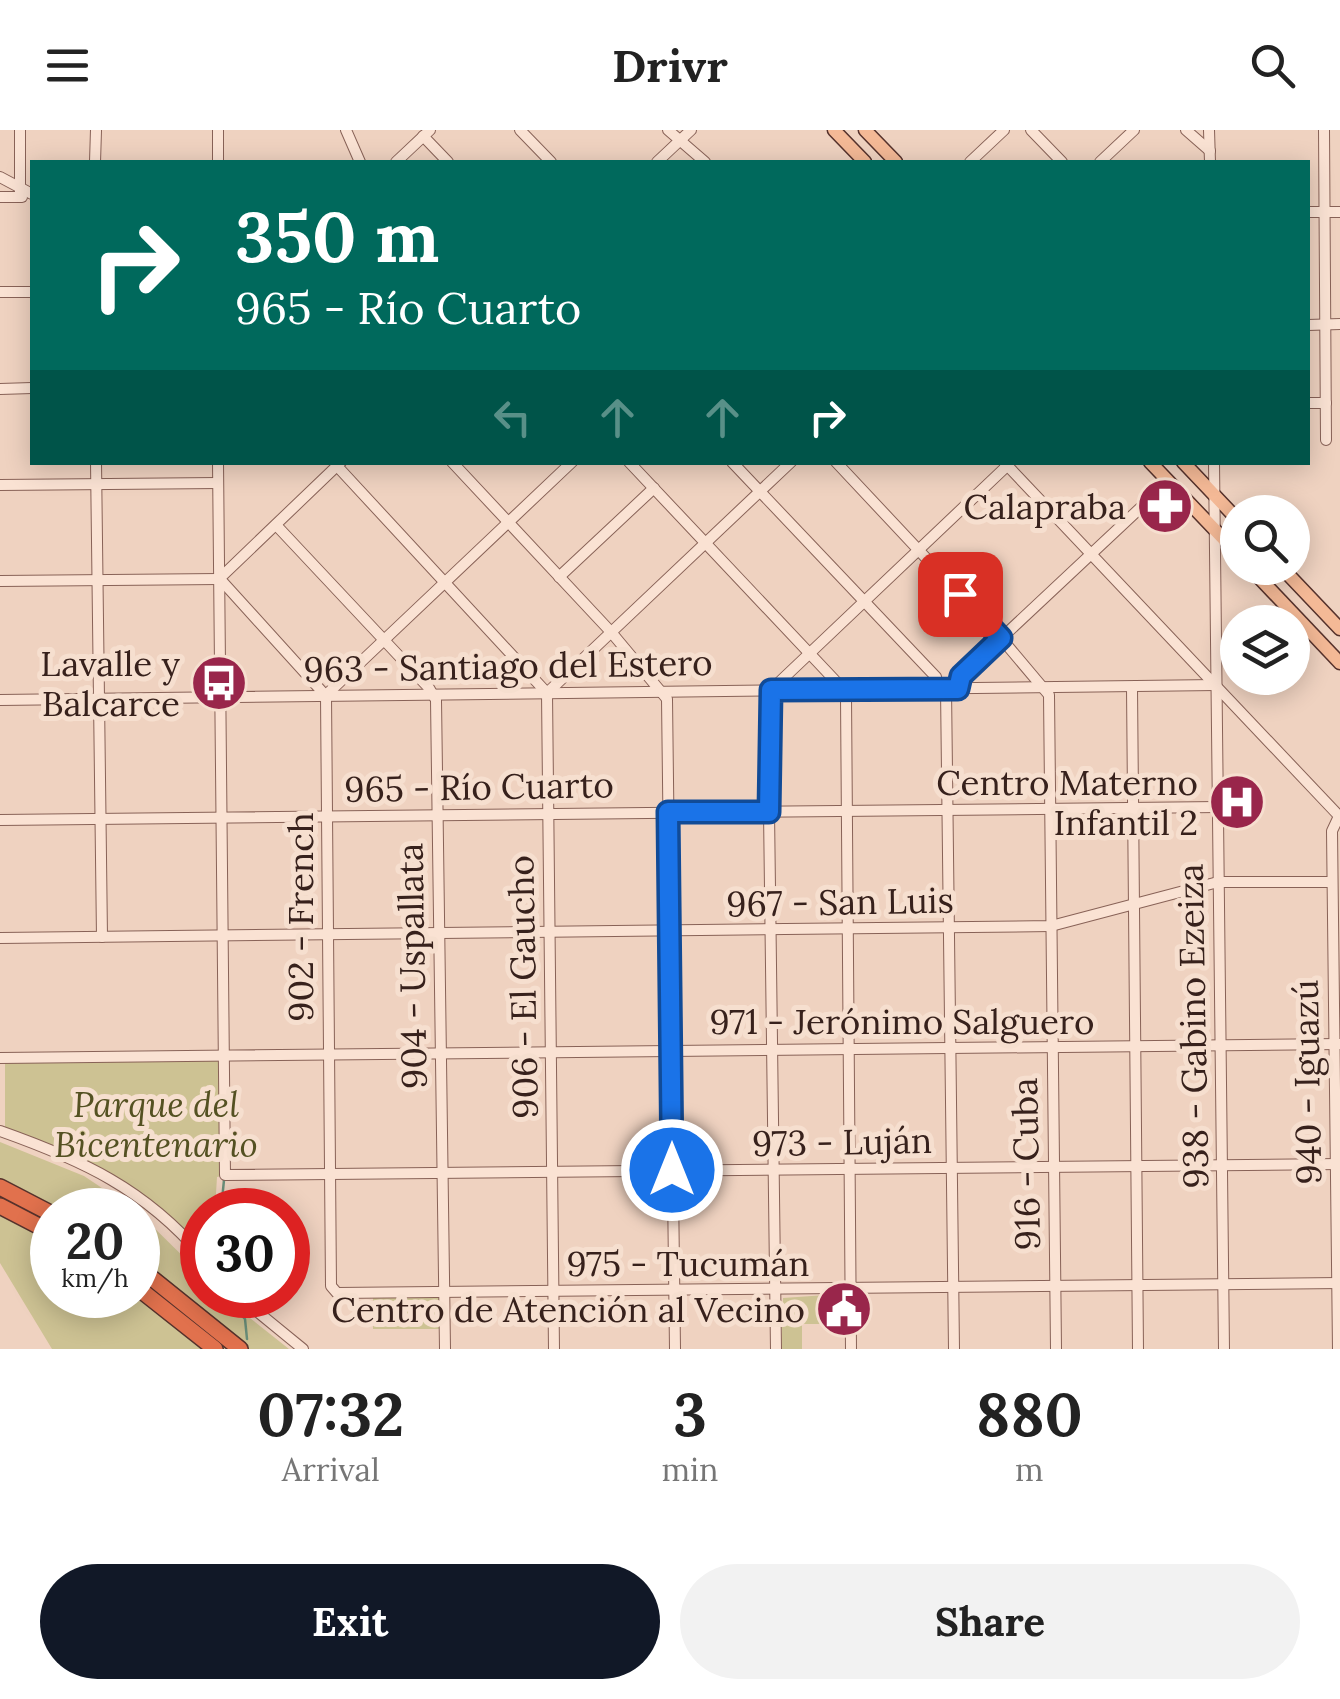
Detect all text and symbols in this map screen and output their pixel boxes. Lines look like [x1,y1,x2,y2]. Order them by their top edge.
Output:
text: Drivr [612,37,728,94]
icon: menu [40,38,95,93]
icon: search [1245,38,1300,93]
text: 350 m [235,192,439,281]
icon: right [70,200,200,330]
text: 965 - Río Cuarto [235,279,581,336]
icon: left [485,390,540,445]
icon: ahead [590,390,645,445]
icon: ahead [695,390,750,445]
icon: right [800,390,855,445]
pharmacy icon: Calapraba [1135,476,1195,536]
place label: Calapraba [964,484,1126,529]
map controls [1220,495,1310,695]
button: search [1220,495,1310,585]
pin [918,552,1003,637]
icon: arrive [933,567,988,622]
button: layers [1220,605,1310,695]
street label: 963 - Santiago del Estero [303,640,713,692]
place label: Lavalle y Balcarce [40,641,181,726]
bus stop icon: Lavalle y Balcarce [189,653,249,713]
place label: Centro Materno Infantil 2 [936,760,1198,845]
street label: 965 - Río Cuarto [344,762,614,812]
hospital icon: Centro Materno Infantil 2 [1207,772,1267,832]
street label: 902 - French [278,812,323,1022]
street label: 904 - Uspallata [387,843,437,1089]
street label: 906 - El Gaucho [498,855,548,1119]
street label: 938 - Gabino Ezeiza [1168,863,1218,1189]
street label: 967 - San Luis [726,878,954,926]
street label: 940 - Iguazú [1283,979,1331,1185]
street label: 971 - Jerónimo Salguero [710,999,1094,1044]
street label: 916 - Cuba [1002,1077,1050,1251]
park label: Parque del Bicentenario [54,1082,258,1167]
position arrow [620,1118,724,1222]
street label: 973 - Luján [752,1118,932,1166]
speed limit sign: 30 [180,1188,310,1318]
text: 20 [66,1209,124,1273]
street label: 975 - Tucumán [566,1241,810,1286]
text: km/h [61,1262,129,1294]
public building icon: Centro de Atención al Vecino [814,1279,874,1339]
place label: Centro de Atención al Vecino [331,1287,805,1332]
text: 07:32 [257,1376,404,1452]
text: 3 [673,1376,707,1452]
text: 880 [976,1376,1083,1452]
text: Arrival [282,1449,380,1490]
text: min [662,1449,719,1490]
text: m [1015,1449,1044,1490]
button: Exit [40,1564,660,1679]
button: Share [680,1564,1300,1679]

